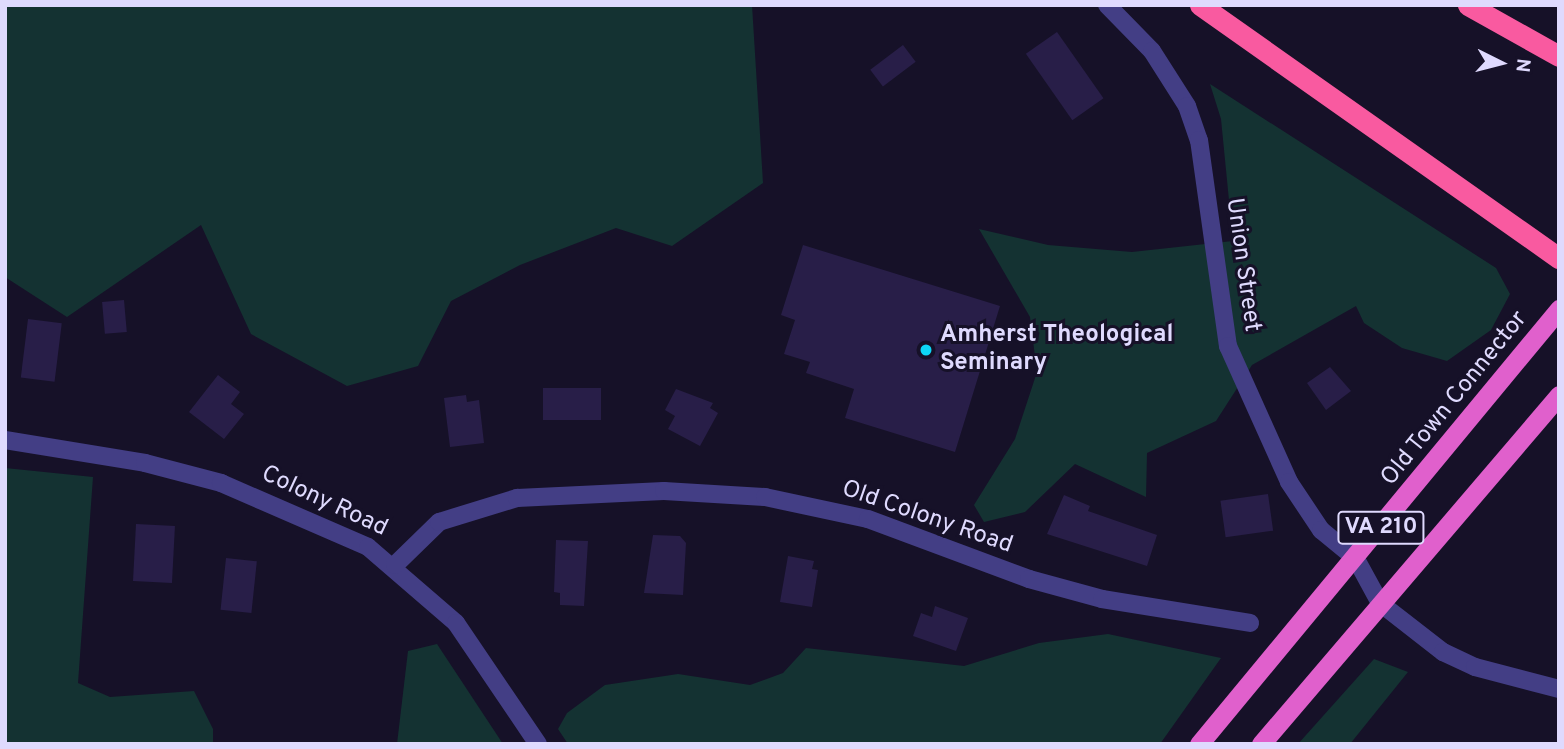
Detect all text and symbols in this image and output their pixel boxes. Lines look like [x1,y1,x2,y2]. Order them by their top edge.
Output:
north arrow [1466,28,1536,98]
text: N [1509,57,1535,73]
street label: Union Street [1218,196,1266,334]
street label: Old Town Connector [1375,305,1535,493]
place label: Amherst Theological Seminary [940,322,1173,378]
marker: Amherst Theological Seminary [918,342,934,358]
street label: Colony Road [256,460,392,544]
street label: Old Colony Road [838,475,1016,561]
road number: VA 210 [1336,508,1426,548]

